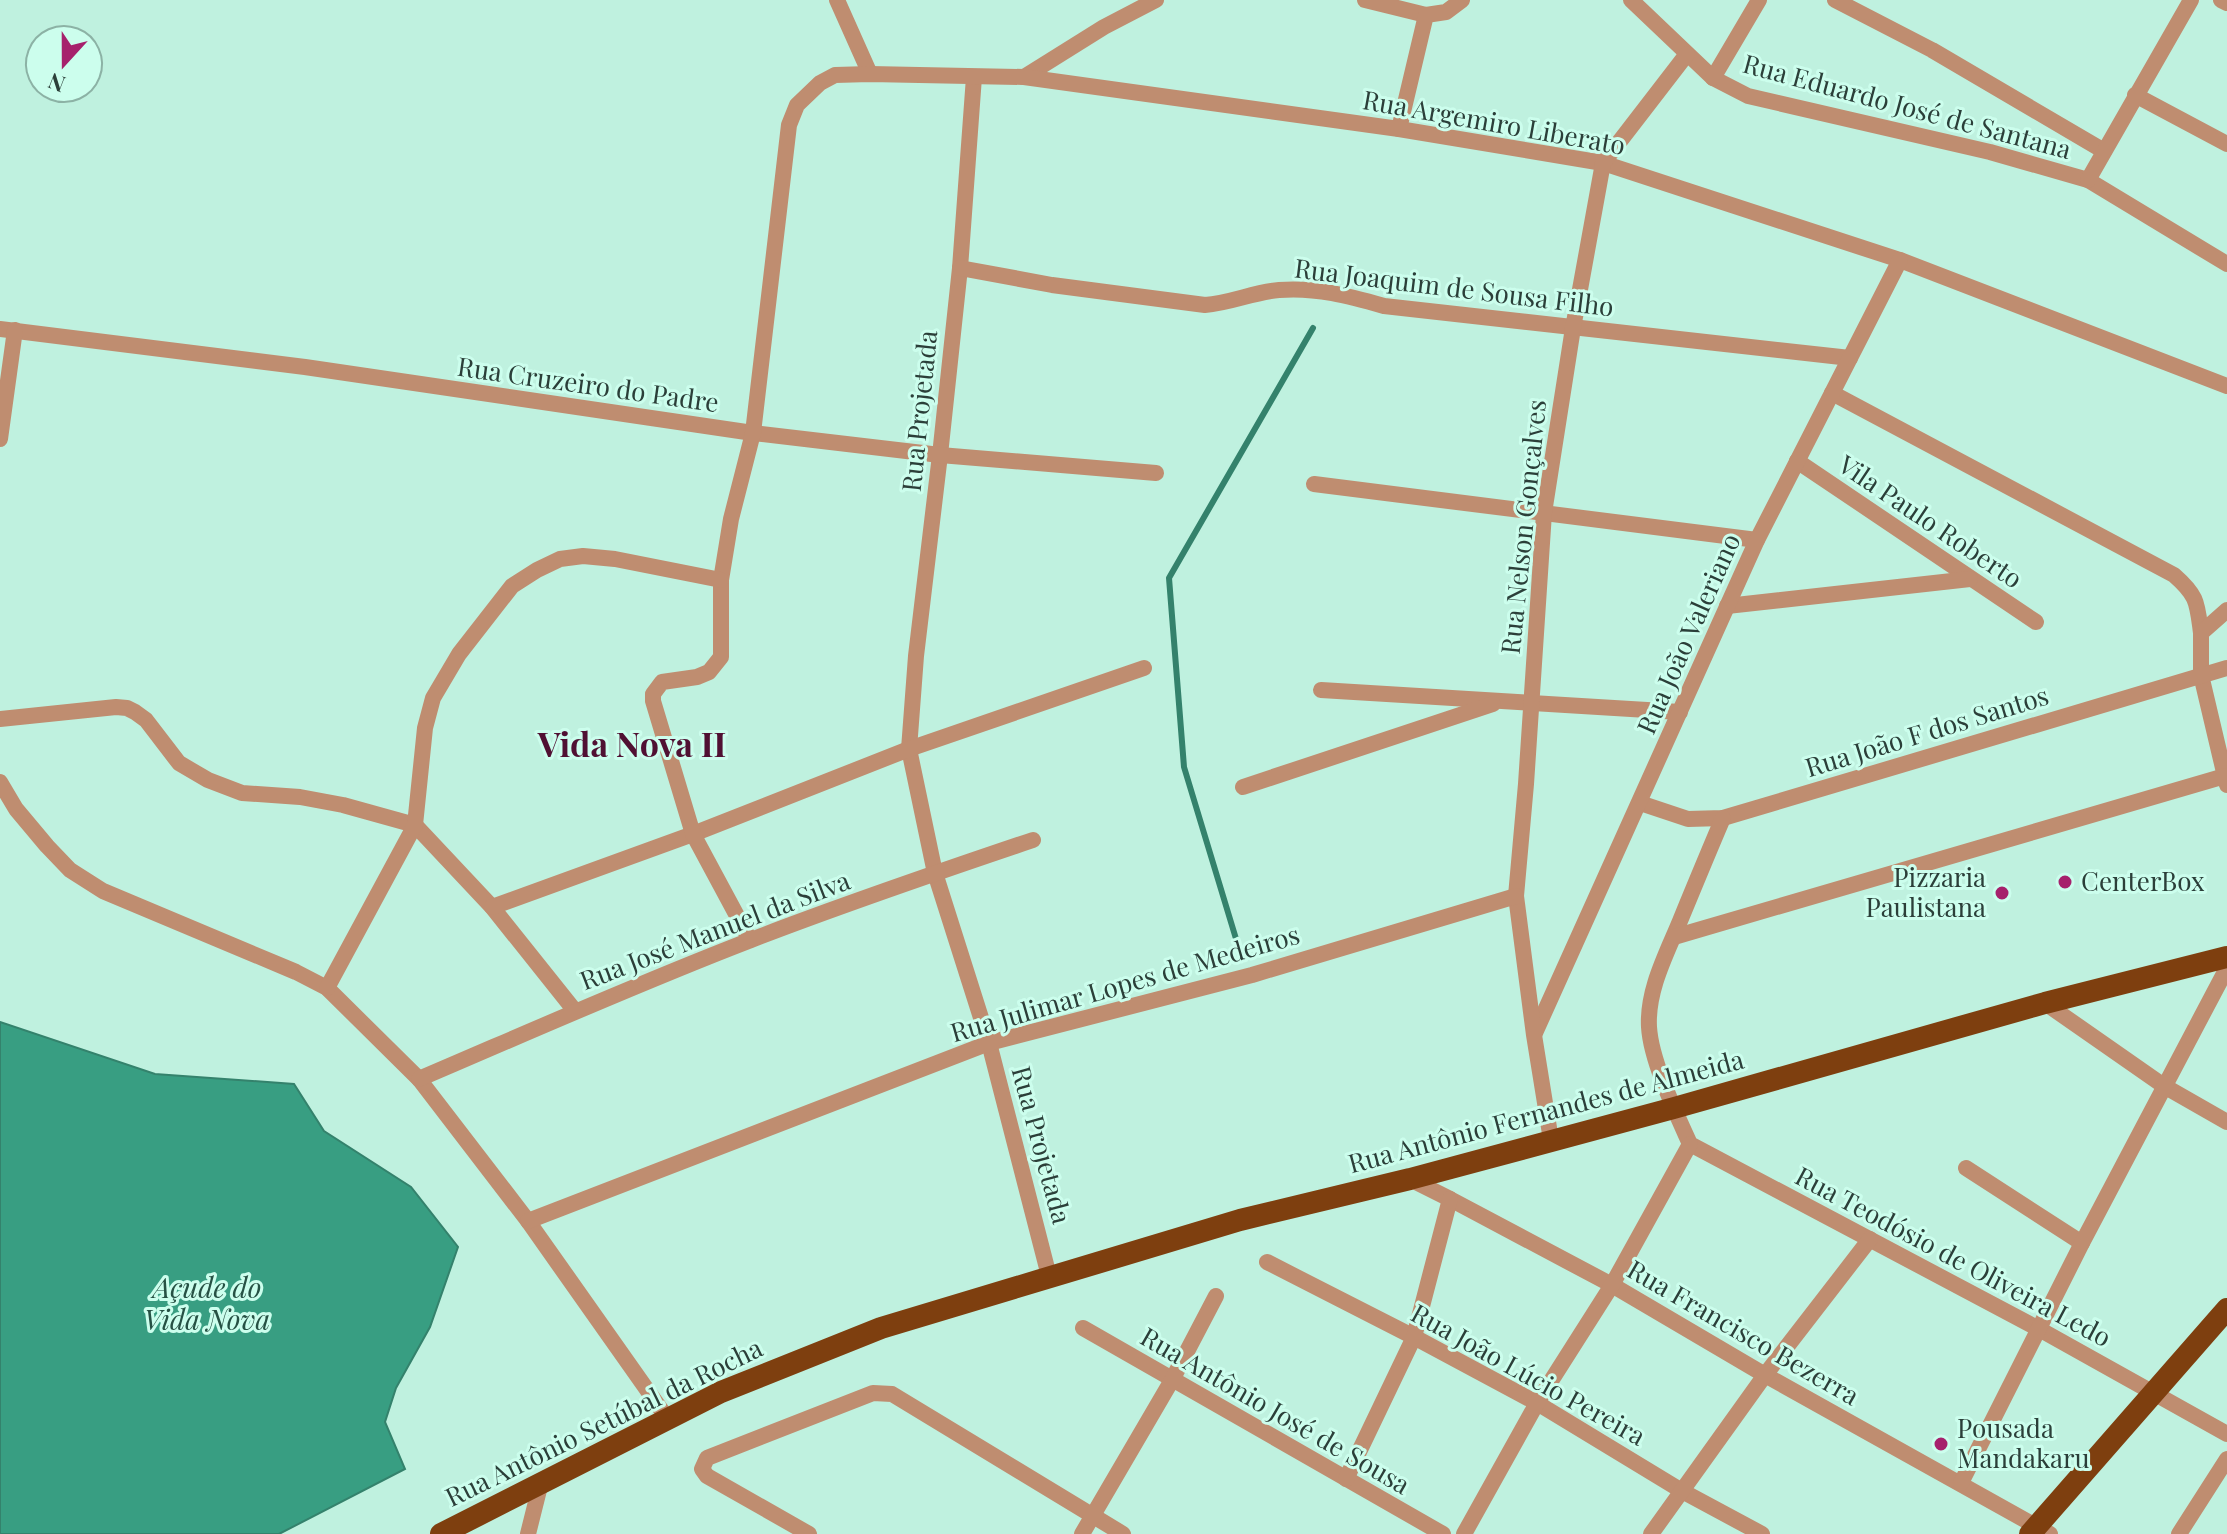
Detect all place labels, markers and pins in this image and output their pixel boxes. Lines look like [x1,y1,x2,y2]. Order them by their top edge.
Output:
place label: Pizzaria Paulistana [1866,859,1986,924]
place label: CenterBox [2081,863,2205,898]
marker: CenterBox [2056,873,2074,891]
marker: Pizzaria Paulistana [1993,884,2011,902]
place label: Pousada Mandakaru [1957,1410,2090,1475]
marker: Pousada Mandakaru [1932,1435,1950,1453]

